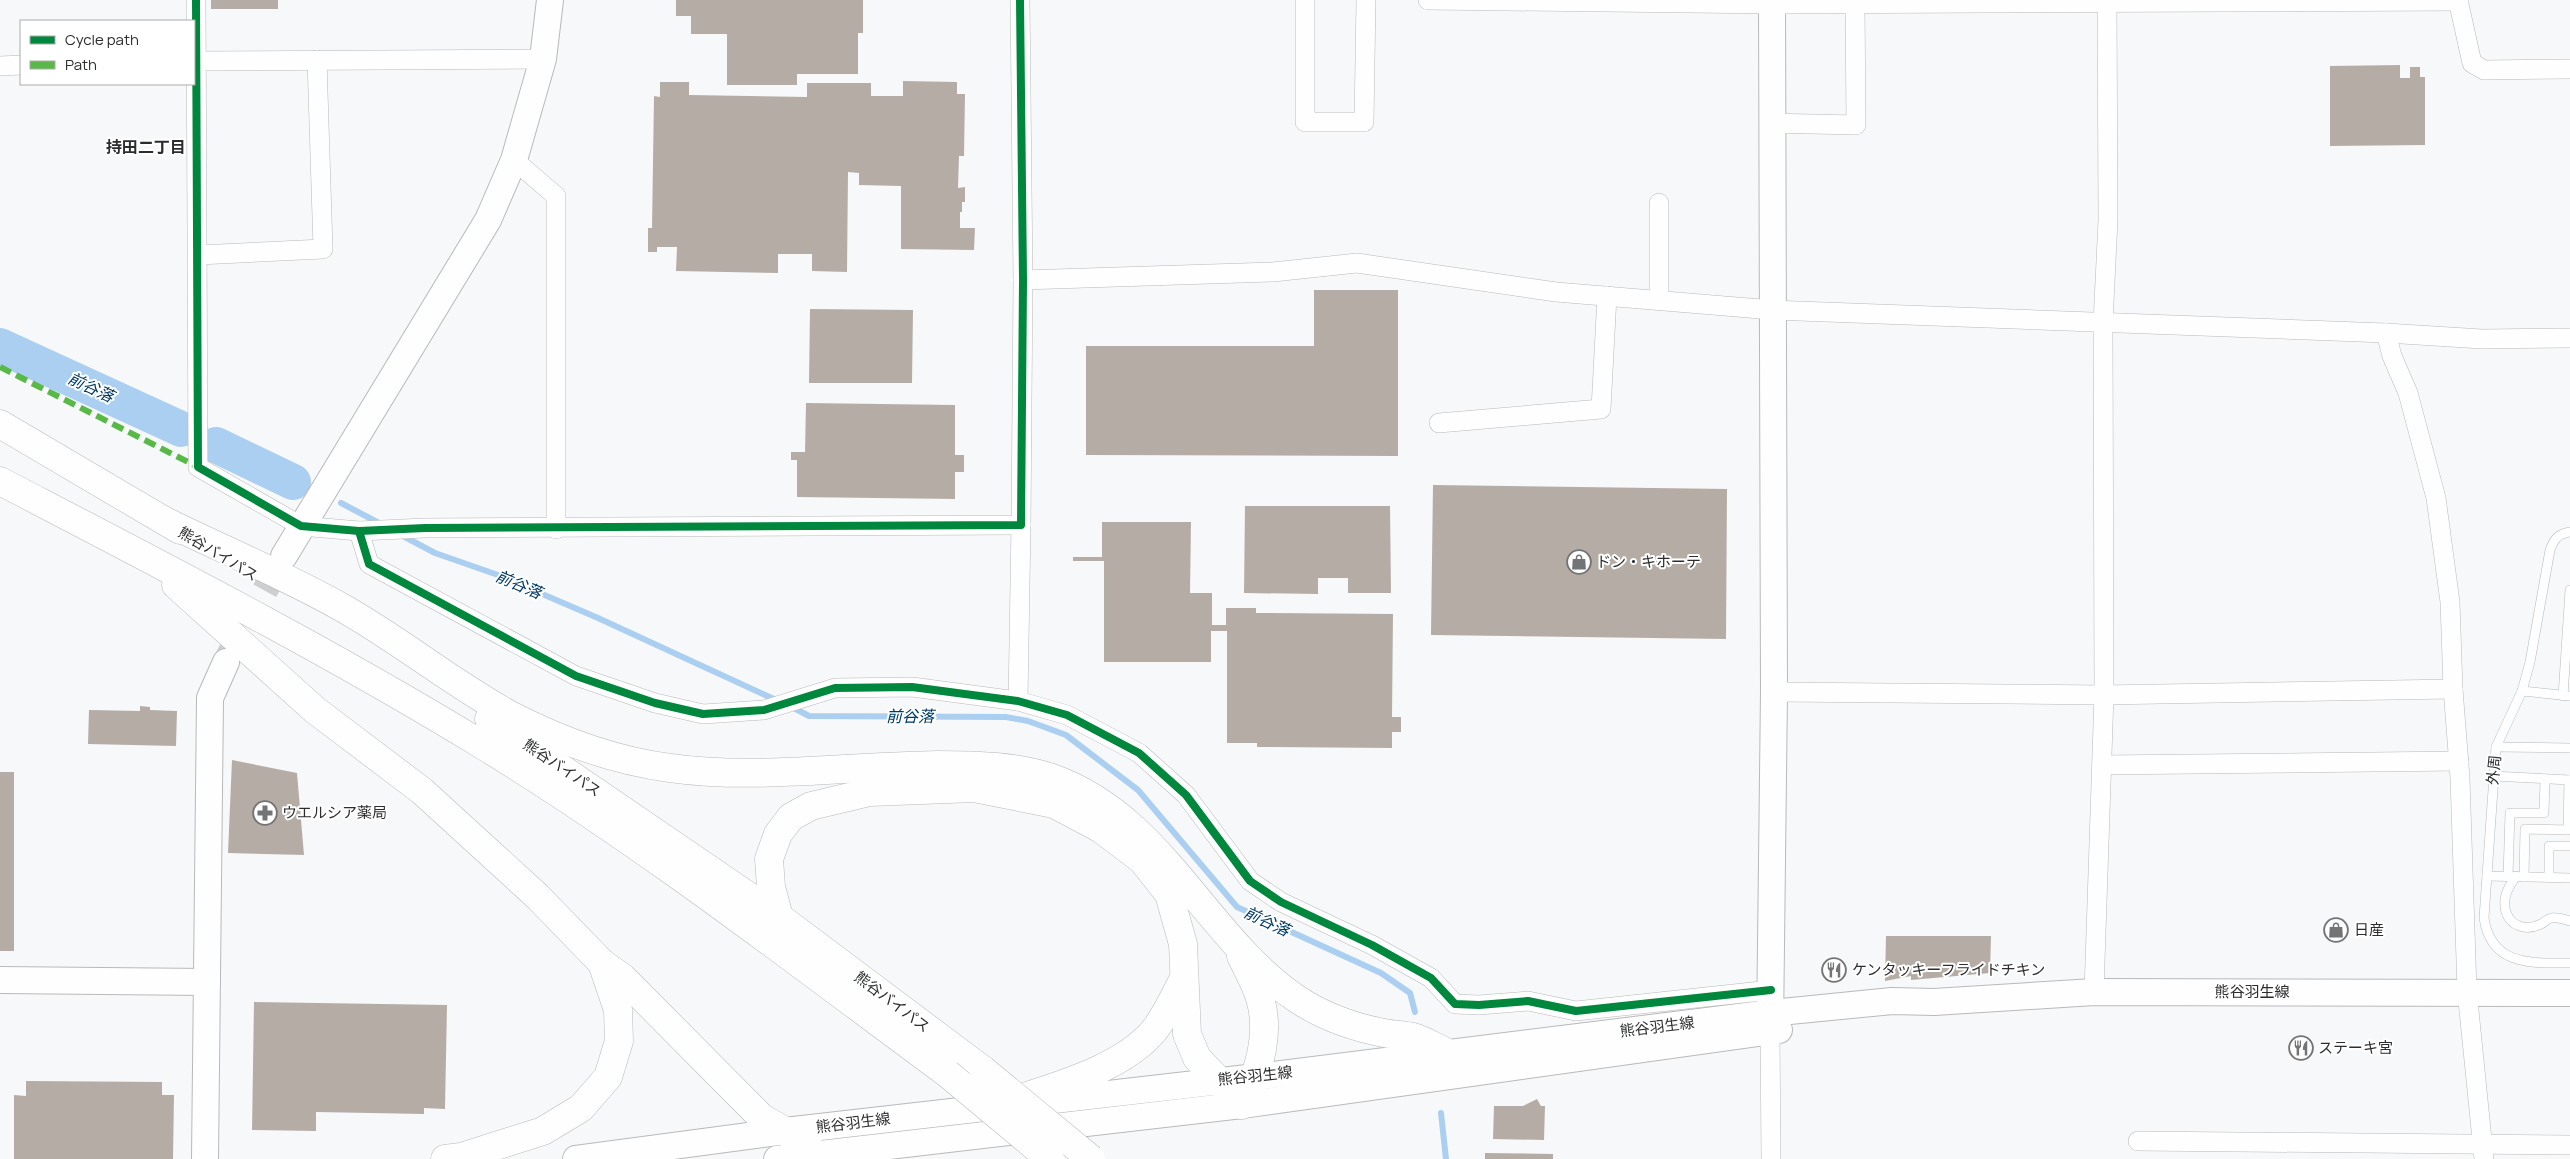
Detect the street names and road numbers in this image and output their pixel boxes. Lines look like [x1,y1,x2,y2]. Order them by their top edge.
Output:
street label: 熊谷バイパス [174,521,262,586]
street label: 熊谷バイパス [519,734,605,801]
street label: 外周 [2481,754,2506,786]
street label: 熊谷バイパス [850,966,934,1037]
street label: 熊谷羽生線 [2214,981,2290,1002]
street label: 熊谷羽生線 [1618,1012,1695,1041]
street label: 熊谷羽生線 [1217,1061,1293,1090]
street label: 熊谷羽生線 [814,1108,891,1137]

